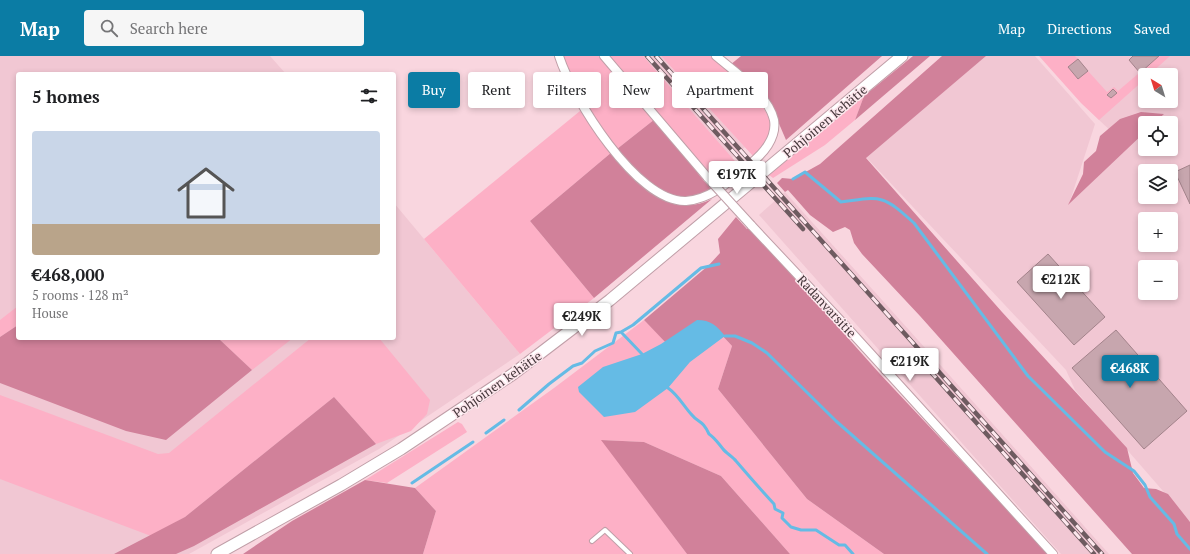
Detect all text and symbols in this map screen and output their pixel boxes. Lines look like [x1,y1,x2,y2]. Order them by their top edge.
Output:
search box [84,10,364,46]
text: Map [20,16,60,41]
icon: search [98,17,120,39]
text: Search here [130,18,208,38]
text: Map [998,19,1025,38]
text: Directions [1047,19,1112,38]
text: Saved [1134,19,1170,38]
north arrow [1138,68,1178,108]
map controls [1138,68,1178,300]
chip: Buy [408,72,460,108]
chip: Rent [468,72,525,108]
chip: Filters [533,72,601,108]
chip: New [609,72,664,108]
chip: Apartment [672,72,768,108]
street label: Pohjoinen kehätie [779,80,871,162]
text: 5 homes [32,85,100,108]
icon: filters [358,85,380,107]
button: locate [1138,116,1178,156]
icon: home [170,157,242,229]
pin: €197K [709,161,765,195]
button: layers [1138,164,1178,204]
text: €197K [718,165,756,183]
button: + [1138,212,1178,252]
button: − [1138,260,1178,300]
text: €468,000 [32,263,104,286]
pin: €212K [1033,266,1089,300]
text: €212K [1042,270,1080,288]
street label: Radanvarsitie [793,271,861,341]
text: 5 rooms · 128 m² [32,286,129,304]
pin: €249K [554,303,610,337]
text: House [32,304,68,322]
text: €249K [563,307,601,325]
street label: Pohjoinen kehätie [449,347,545,421]
pin: €219K [882,348,938,382]
text: €219K [891,352,929,370]
pin: €468K [1102,355,1158,389]
text: €468K [1111,359,1149,377]

